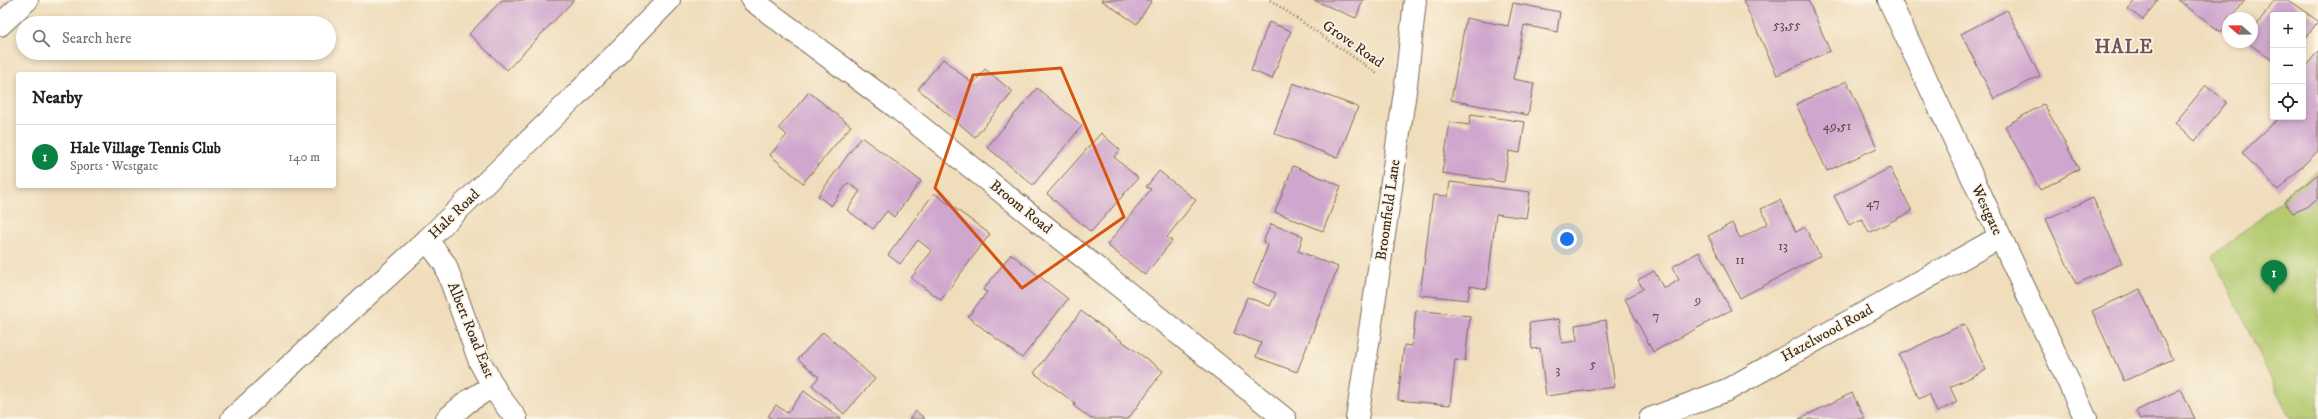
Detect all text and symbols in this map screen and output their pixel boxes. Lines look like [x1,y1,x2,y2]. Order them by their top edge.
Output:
north arrow [2222,12,2258,48]
map controls [2270,12,2306,120]
button: + [2270,12,2306,48]
search box [16,16,336,60]
street label: Grove Road [1319,16,1388,72]
house number: 53,55 [1773,17,1801,33]
icon: search [30,27,52,49]
text: Search here [62,29,131,48]
district label: HALE [2094,36,2154,59]
button: − [2270,48,2306,84]
button: locate [2270,84,2306,120]
text: Nearby [32,87,82,109]
house number: 49,51 [1823,118,1851,134]
text: Hale Village Tennis Club [70,139,221,158]
text: 1 [43,149,47,165]
text: 140 m [288,149,320,165]
text: Sports · Westgate [70,158,158,174]
street label: Broomfield Lane [1372,158,1404,262]
street label: Broom Road [986,176,1057,238]
street label: Westgate [1967,181,2007,238]
street label: Hale Road [424,185,484,243]
house number: 47 [1866,195,1880,211]
your location [1557,229,1577,249]
house number: 13 [1778,238,1788,254]
house number: 11 [1735,252,1745,268]
pin: 1 [2261,260,2287,293]
street label: Albert Road East [443,279,499,381]
house number: 9 [1694,292,1701,308]
street label: Hazelwood Road [1778,300,1877,366]
house number: 7 [1653,308,1660,324]
house number: 5 [1590,356,1597,372]
house number: 3 [1556,362,1561,378]

